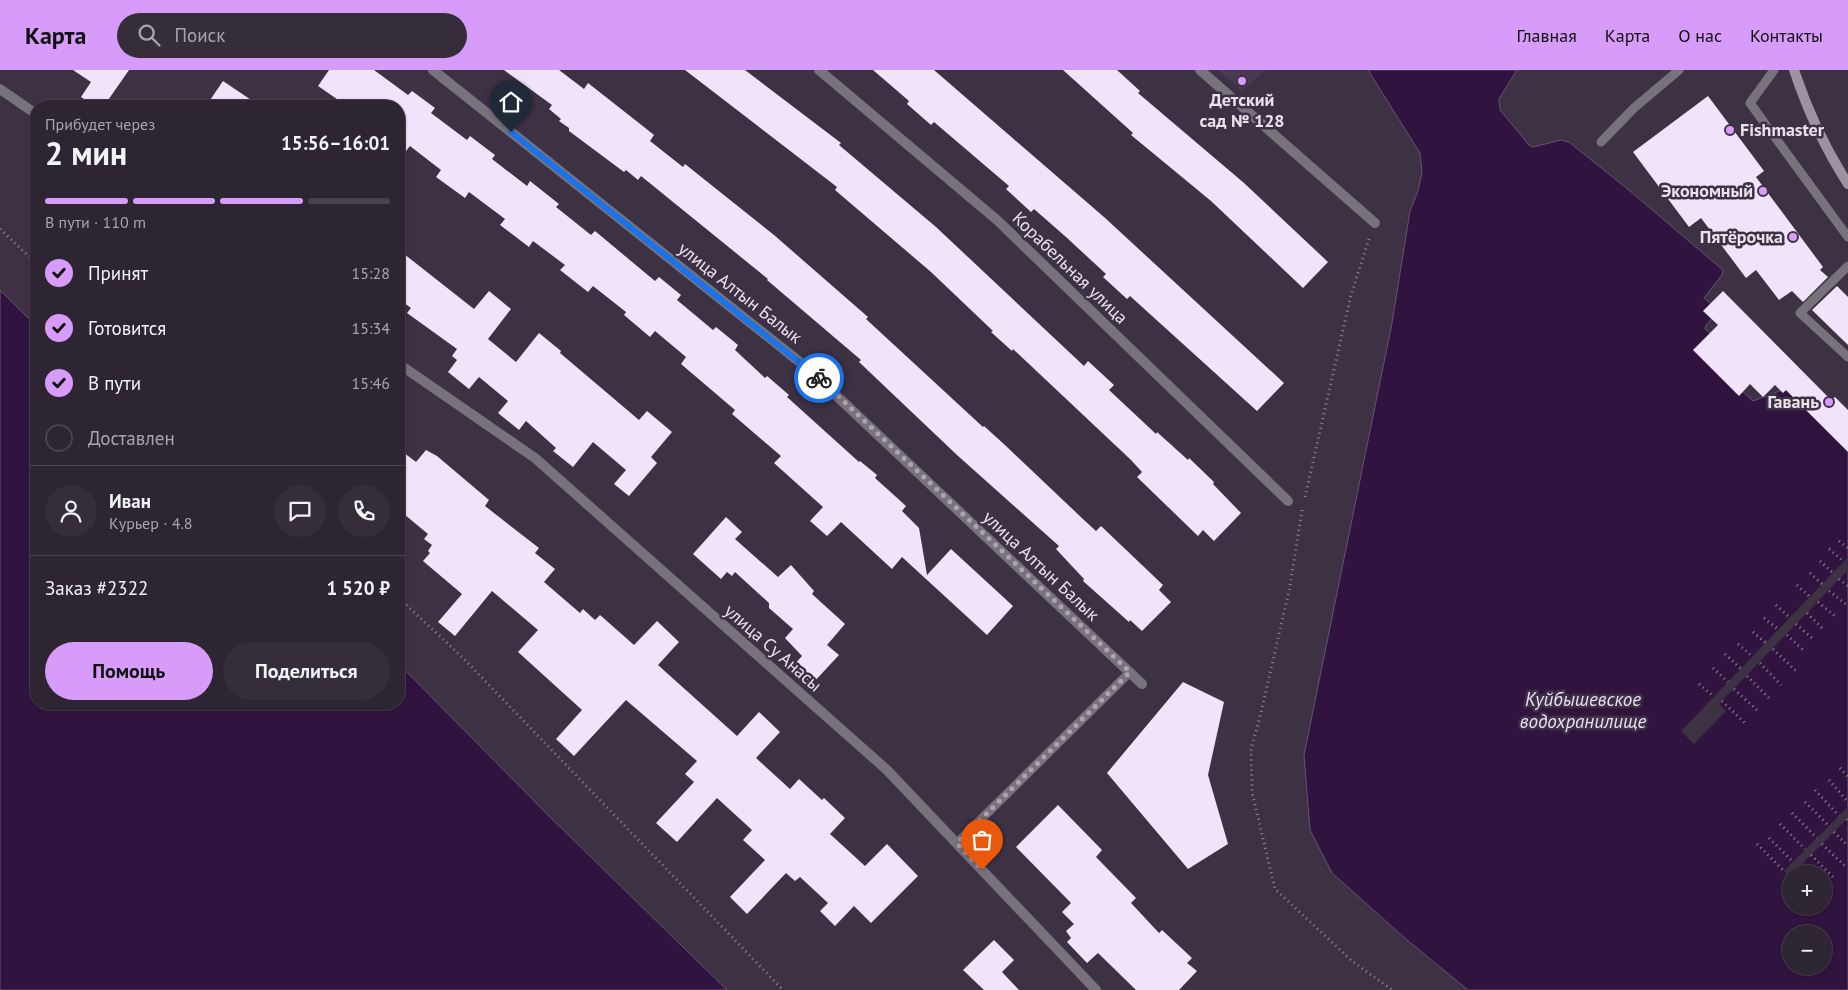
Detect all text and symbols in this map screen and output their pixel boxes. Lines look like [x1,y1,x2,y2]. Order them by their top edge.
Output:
search box [117,13,467,58]
text: Карта [25,20,87,51]
icon: search [135,21,163,49]
text: Поиск [175,23,225,47]
text: Главная [1516,24,1577,47]
text: Карта [1605,24,1650,47]
text: О нас [1678,24,1722,47]
text: Контакты [1750,24,1823,47]
marker: Детский сад № 128 [1236,75,1248,87]
pin [490,81,532,132]
icon: home [497,88,525,116]
place label: Детский сад № 128 [1199,88,1285,132]
text: Прибудет через [45,114,155,134]
place label: Fishmaster [1740,118,1825,141]
marker: Fishmaster [1724,124,1736,136]
text: 15:56–16:01 [281,131,390,155]
text: 2 мин [45,132,127,174]
place label: Экономный [1661,179,1753,202]
marker: Экономный [1757,185,1769,197]
street label: Корабельная улица [1008,207,1133,329]
text: В пути · 110 m [45,212,146,232]
place label: Пятёрочка [1700,225,1783,248]
marker: Пятёрочка [1787,231,1799,243]
street label: улица Алтын Балык [674,237,807,349]
icon: check [45,259,73,287]
text: Принят [88,261,148,285]
text: 15:28 [352,263,390,283]
icon: check [45,314,73,342]
text: Готовится [88,316,166,340]
text: 15:34 [352,318,390,338]
courier [794,353,844,403]
icon: bike [805,364,833,392]
icon: check [45,369,73,397]
text: В пути [88,371,141,395]
text: 15:46 [352,373,390,393]
place label: Гавань [1767,390,1819,413]
marker: Гавань [1823,396,1835,408]
text: Доставлен [88,426,175,450]
button: person [45,485,97,537]
button: chat [274,485,326,537]
button: phone [338,485,390,537]
text: Иван [109,489,151,513]
street label: улица Алтын Балык [978,506,1105,626]
text: Курьер · 4.8 [109,513,193,533]
text: Заказ #2322 [45,576,148,600]
text: 1 520 ₽ [327,576,390,600]
street label: улица Су Анасы [720,599,827,696]
button: Помощь [45,642,213,700]
button: Поделиться [223,642,390,700]
water label: Куйбышевское водохранилище [1520,687,1646,733]
pin [961,819,1003,870]
icon: bag [968,826,996,854]
map controls [1782,865,1832,975]
button: + [1782,865,1832,915]
button: − [1782,925,1832,975]

